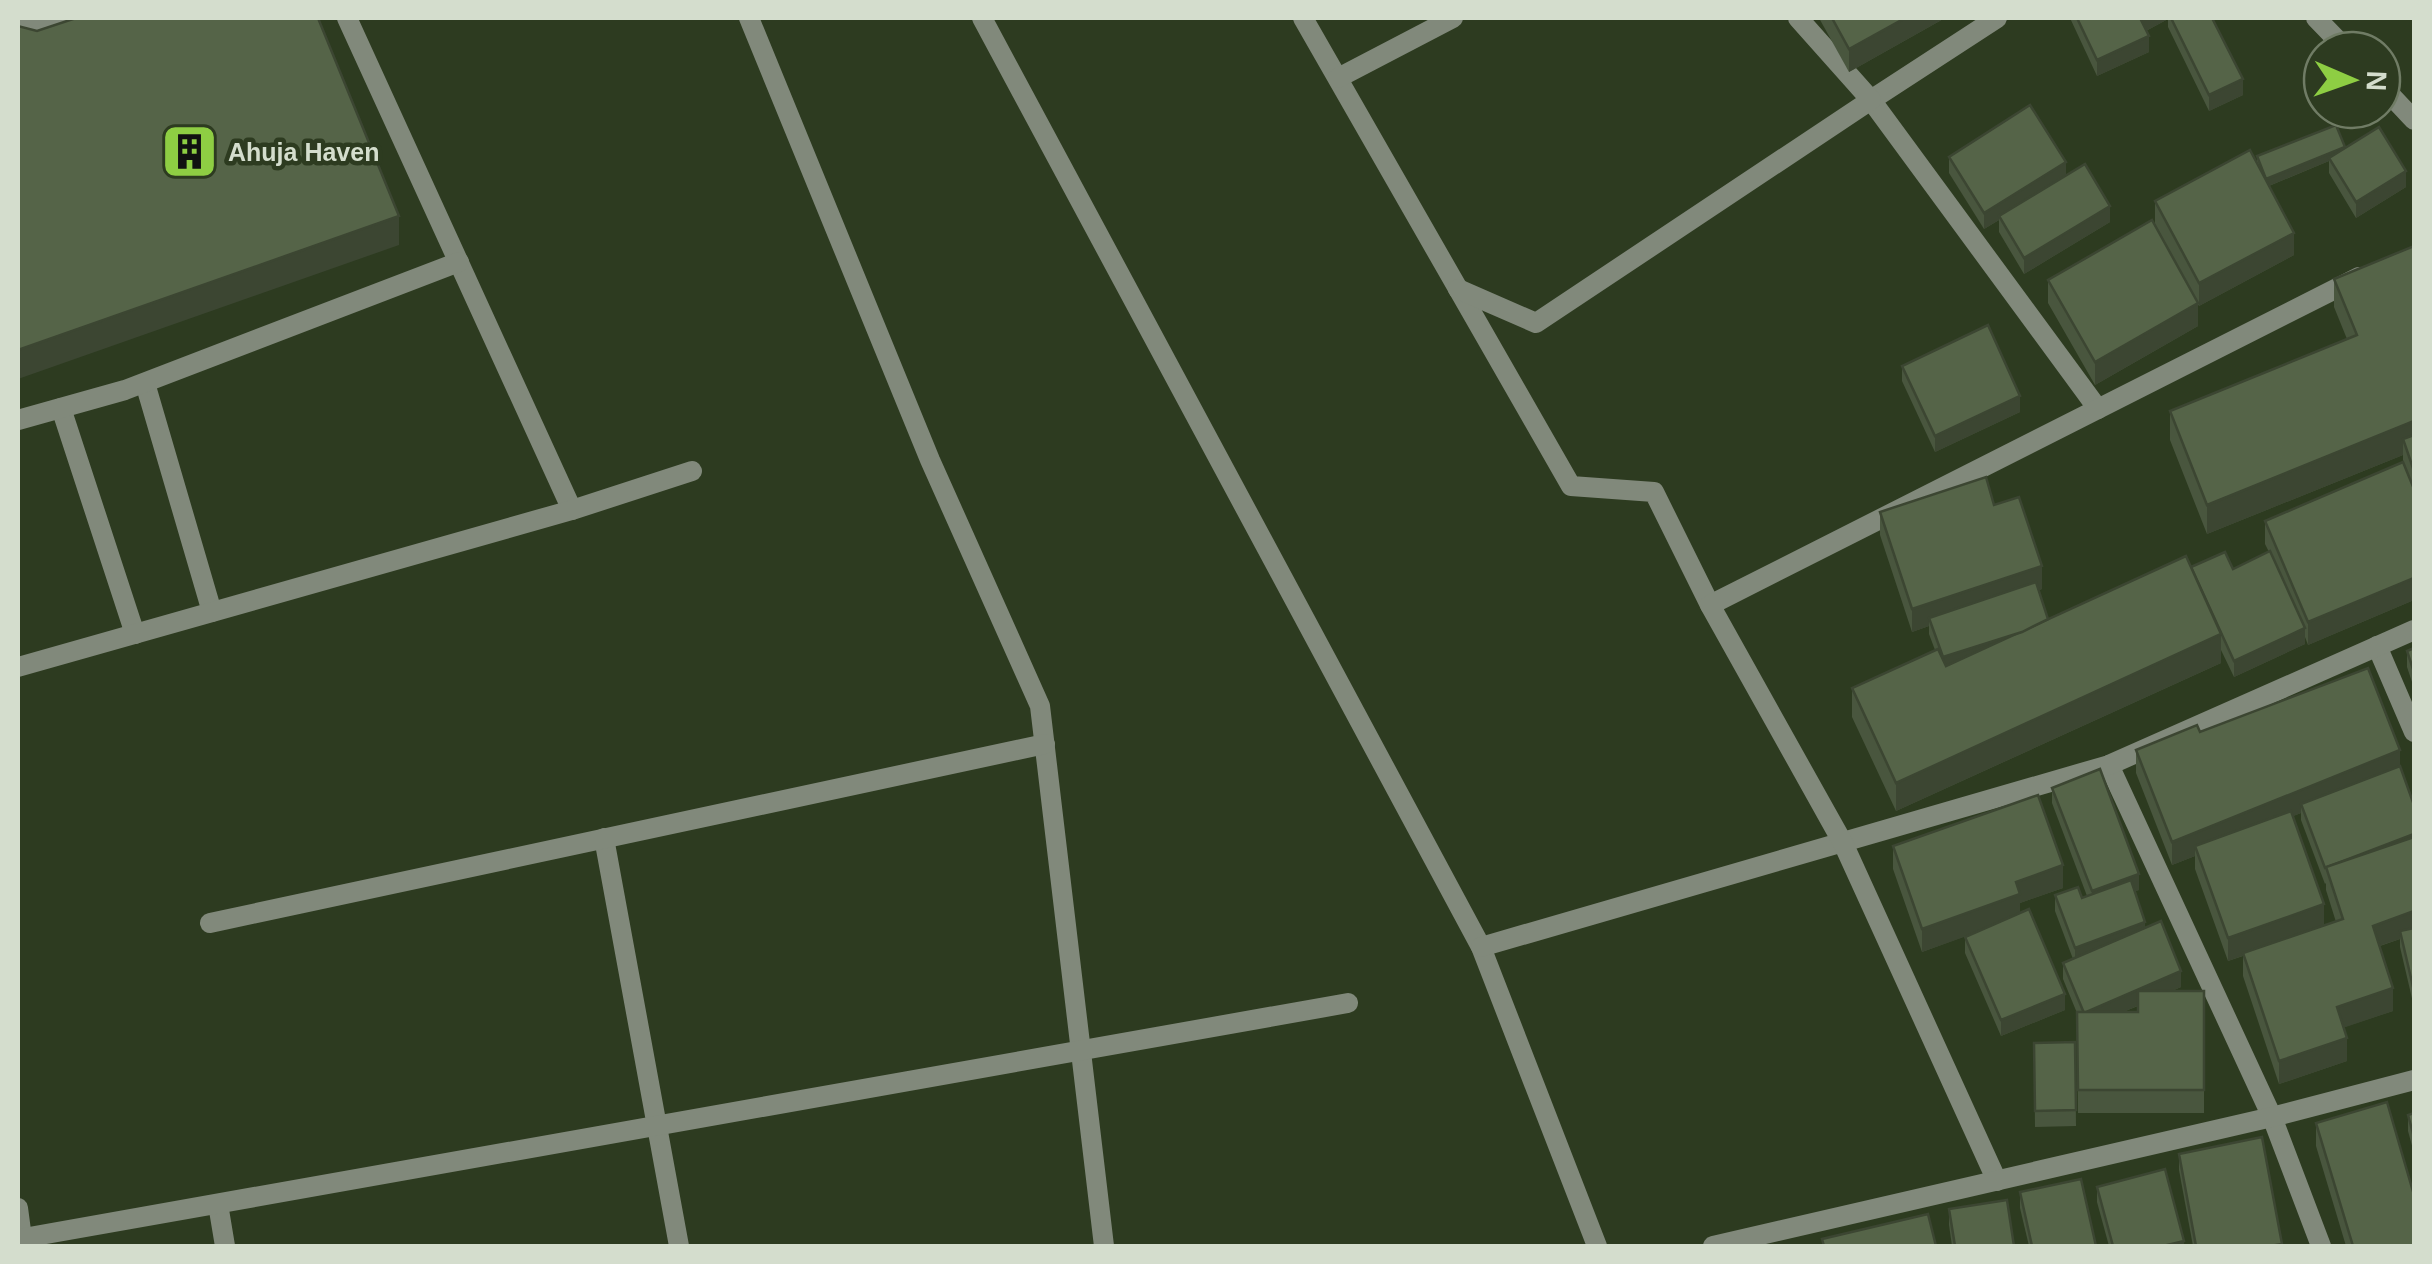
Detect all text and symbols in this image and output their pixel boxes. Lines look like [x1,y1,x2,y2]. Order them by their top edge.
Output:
north arrow [2302,30,2402,130]
text: N [2361,70,2392,92]
building icon: Ahuja Haven [159,122,219,182]
place label: Ahuja Haven [228,138,379,166]

